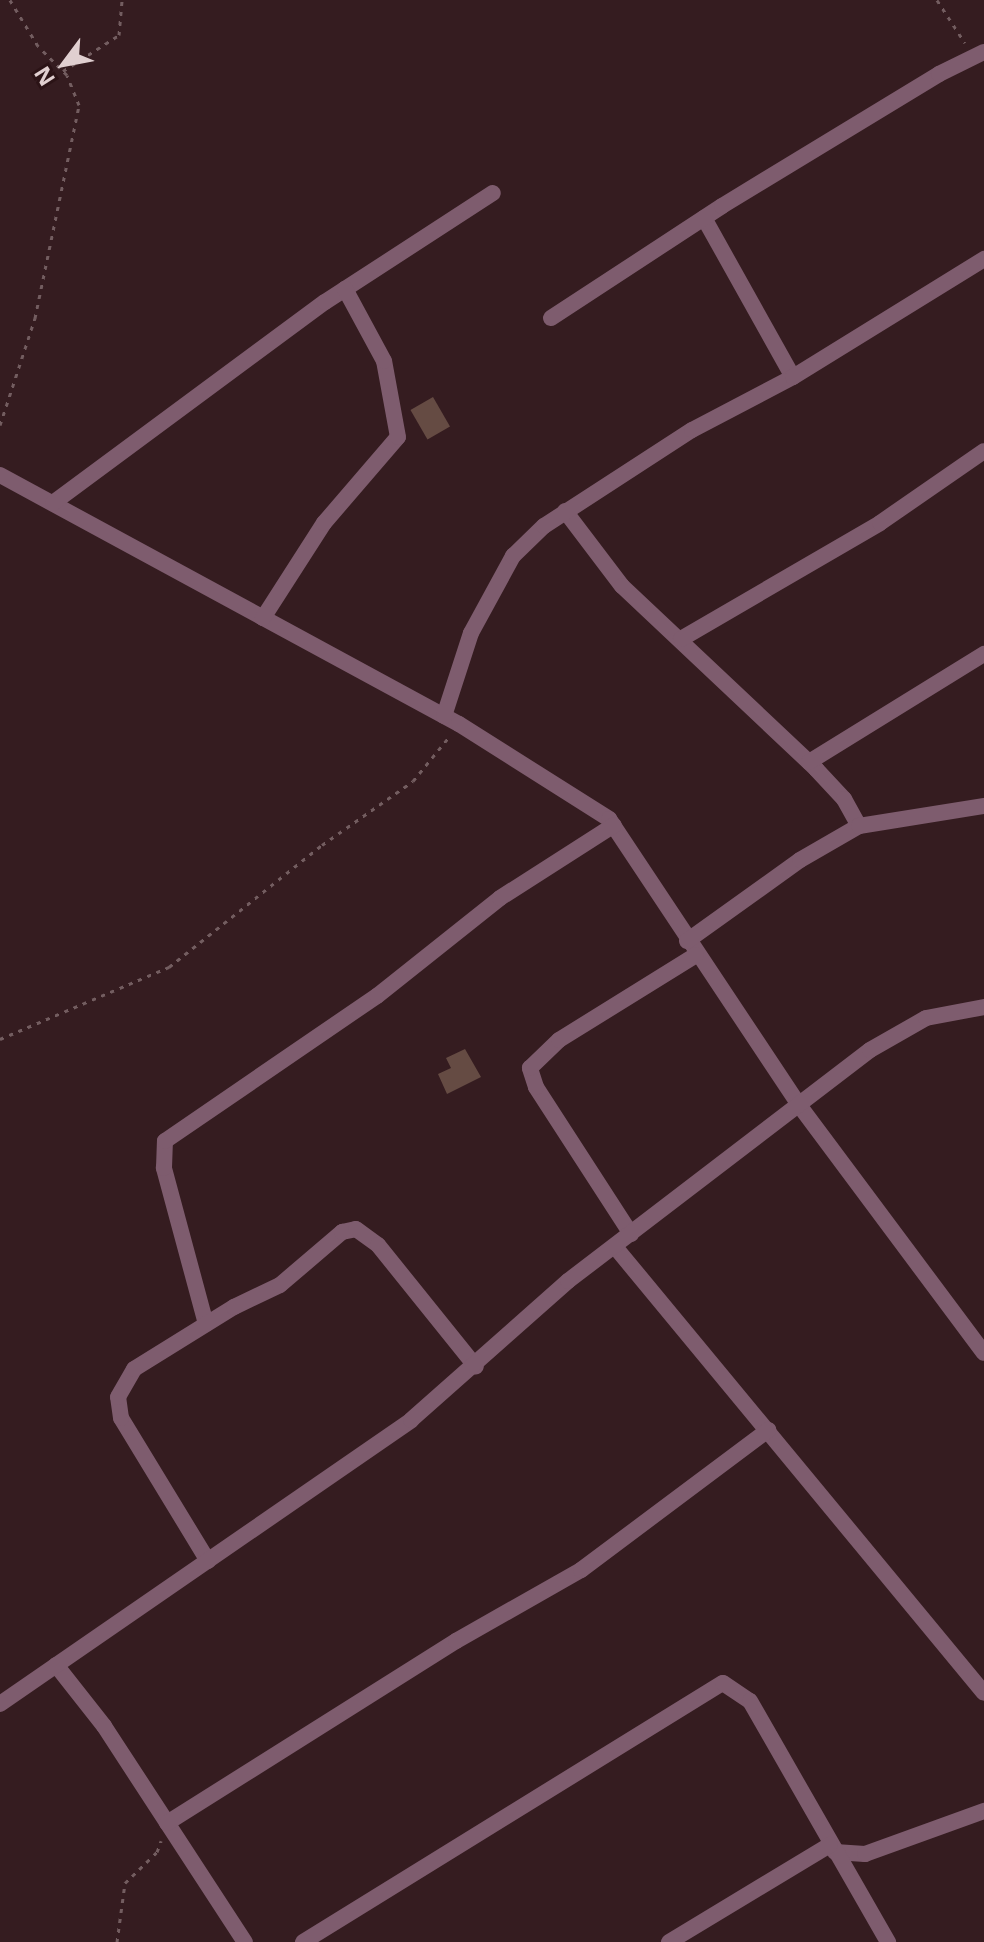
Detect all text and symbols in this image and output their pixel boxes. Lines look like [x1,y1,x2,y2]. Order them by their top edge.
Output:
north arrow [24,24,104,104]
text: N [26,61,61,92]

